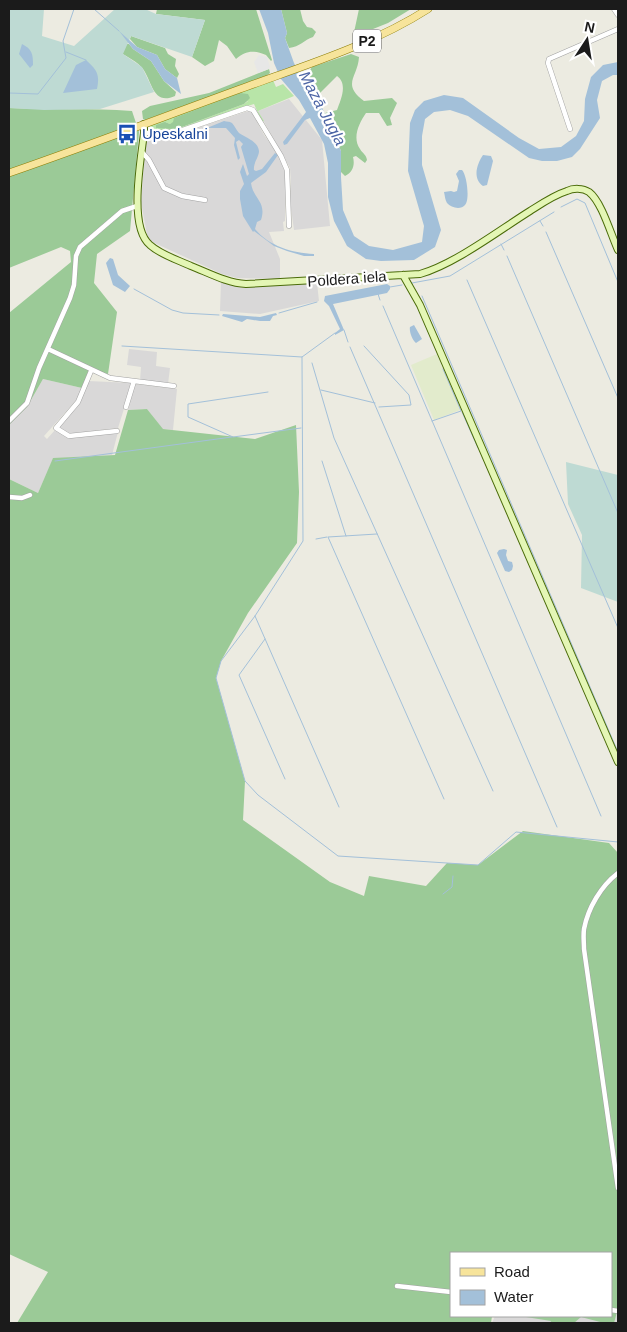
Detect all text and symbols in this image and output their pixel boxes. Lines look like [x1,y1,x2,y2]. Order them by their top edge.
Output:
north arrow [562,15,612,65]
text: N [583,18,596,36]
road number: P2 [353,29,381,52]
water label: Mazā Jugla [296,68,349,148]
bus stop icon: Upeskalni [116,123,138,145]
place label: Upeskalni [142,125,208,142]
street label: Poldera iela [307,267,388,290]
legend [450,1252,612,1317]
text: Road [494,1263,530,1280]
text: Water [494,1288,533,1305]

